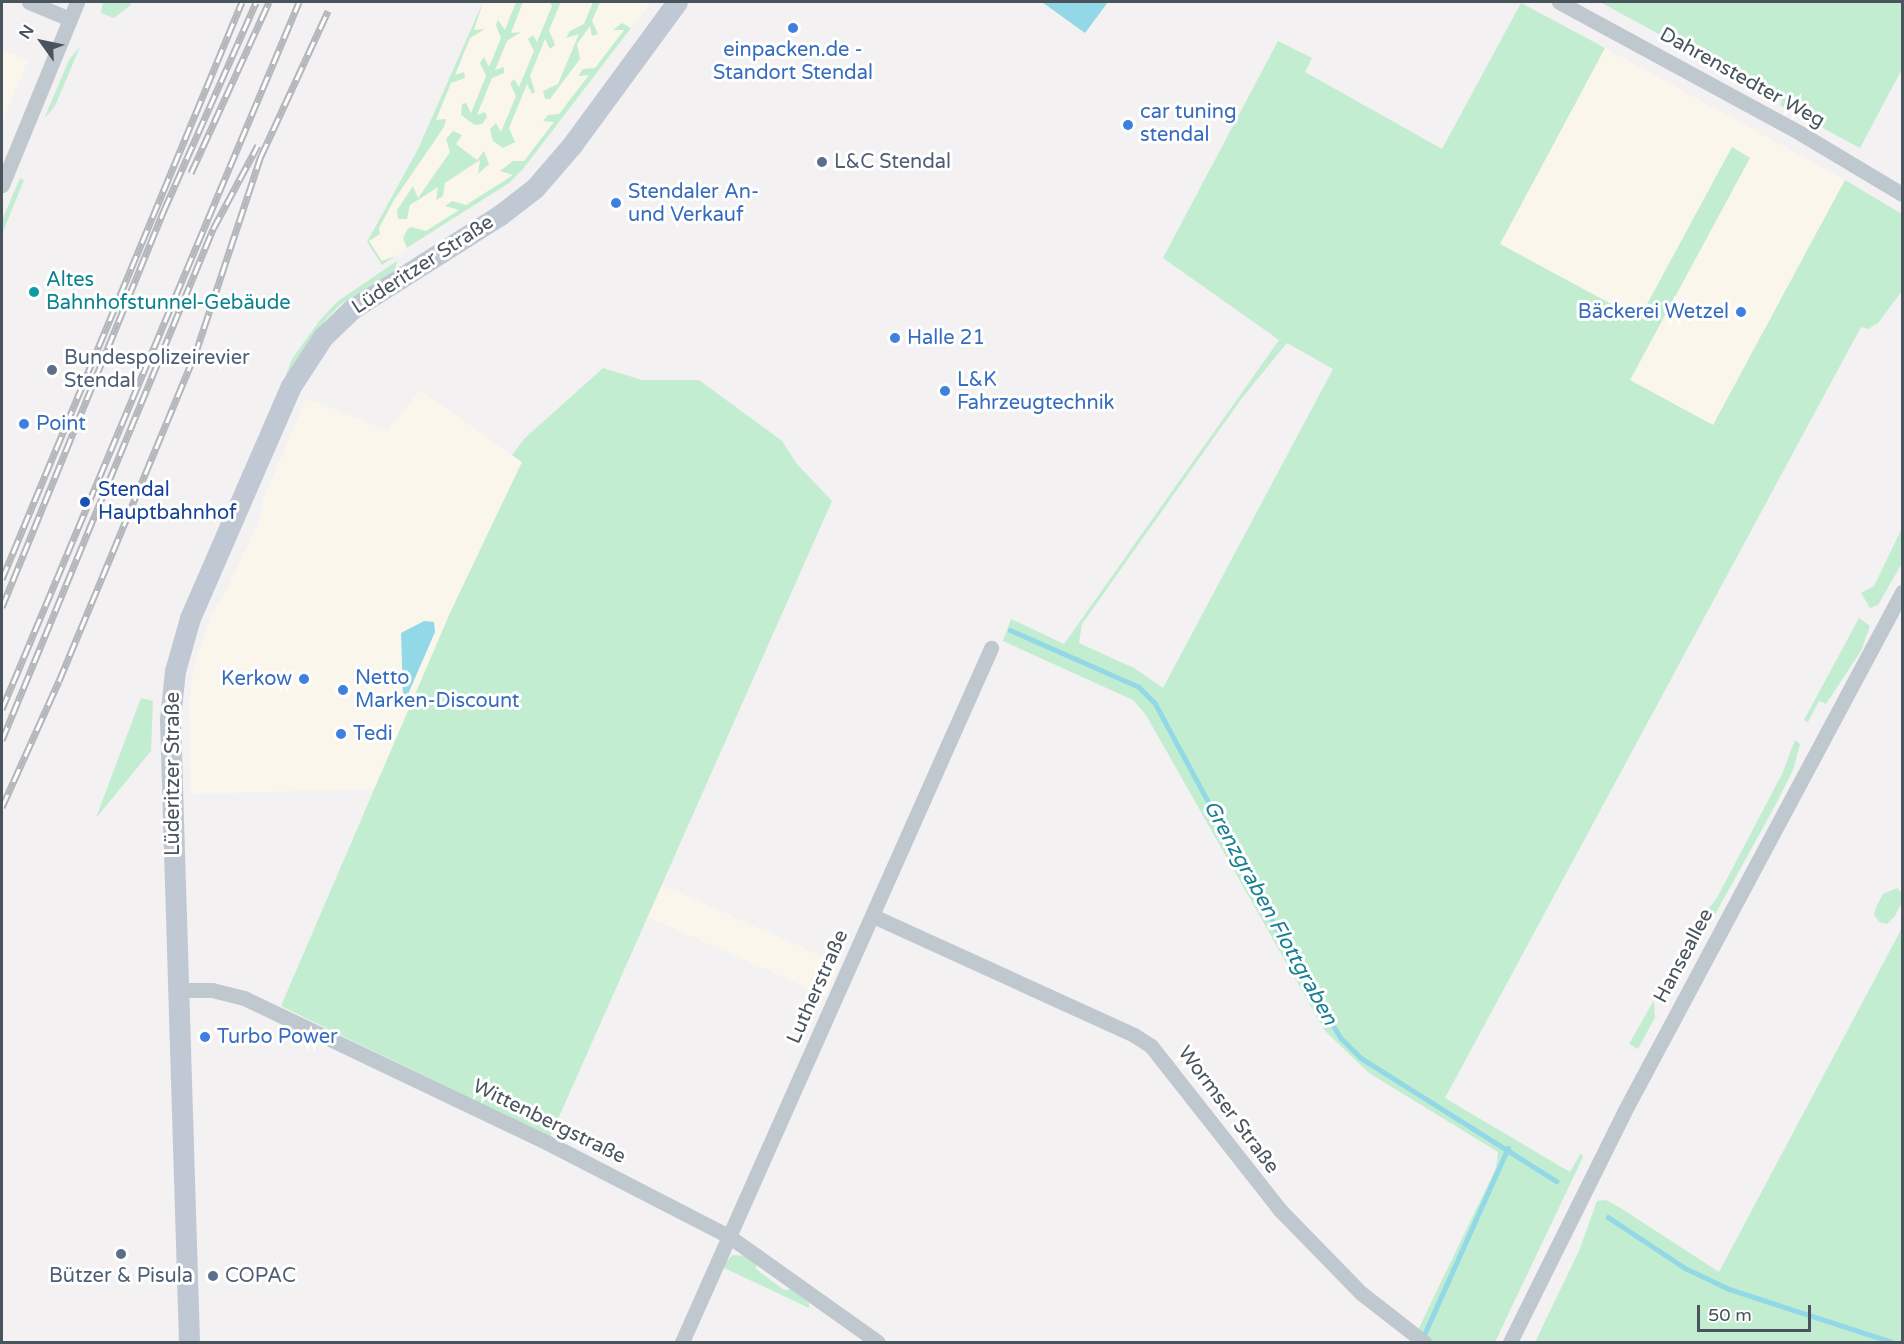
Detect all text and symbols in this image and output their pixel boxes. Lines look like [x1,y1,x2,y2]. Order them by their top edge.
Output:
north arrow [12,12,72,72]
text: N [15,21,39,43]
marker: einpacken.de - Standort Stendal [786,21,800,35]
street label: Dahrenstedter Weg [1655,23,1829,133]
place label: einpacken.de - Standort Stendal [713,38,873,85]
place label: car tuning stendal [1140,101,1237,148]
marker: car tuning stendal [1121,118,1135,132]
place label: L&C Stendal [834,150,951,174]
marker: L&C Stendal [815,155,829,169]
place label: Stendaler An- und Verkauf [628,180,759,227]
marker: Stendaler An- und Verkauf [609,196,623,210]
street label: Lüderitzer Straße [348,210,498,320]
place label: Altes Bahnhofstunnel-Gebäude [46,268,291,315]
marker: Altes Bahnhofstunnel-Gebäude [27,285,41,299]
place label: Bäckerei Wetzel [1578,300,1729,324]
marker: Bäckerei Wetzel [1734,305,1748,319]
place label: Halle 21 [907,326,985,350]
marker: Halle 21 [888,331,902,345]
place label: Bundespolizeirevier Stendal [64,346,250,393]
marker: Bundespolizeirevier Stendal [45,363,59,377]
place label: L&K Fahrzeugtechnik [957,368,1115,415]
marker: L&K Fahrzeugtechnik [938,384,952,398]
place label: Point [36,412,86,436]
marker: Point [17,417,31,431]
place label: Stendal Hauptbahnhof [98,478,237,525]
marker: Stendal Hauptbahnhof [76,493,94,511]
place label: Netto Marken-Discount [355,666,519,713]
place label: Kerkow [221,667,292,691]
marker: Kerkow [297,672,311,686]
marker: Netto Marken-Discount [336,683,350,697]
street label: Lüderitzer Straße [161,692,185,856]
place label: Tedi [353,722,393,746]
marker: Tedi [334,727,348,741]
water label: Grenzgraben Flottgraben [1198,796,1342,1030]
street label: Hanseallee [1649,905,1719,1007]
street label: Lutherstraße [782,926,854,1048]
place label: Turbo Power [217,1025,338,1049]
marker: Turbo Power [198,1030,212,1044]
street label: Wormser Straße [1172,1042,1284,1178]
street label: Wittenbergstraße [469,1075,629,1169]
marker: Bützer & Pisula [114,1247,128,1261]
place label: Bützer & Pisula [49,1264,193,1288]
place label: COPAC [225,1264,296,1288]
marker: COPAC [206,1269,220,1283]
scale bar [1700,1293,1814,1331]
text: 50 m [1708,1304,1752,1326]

